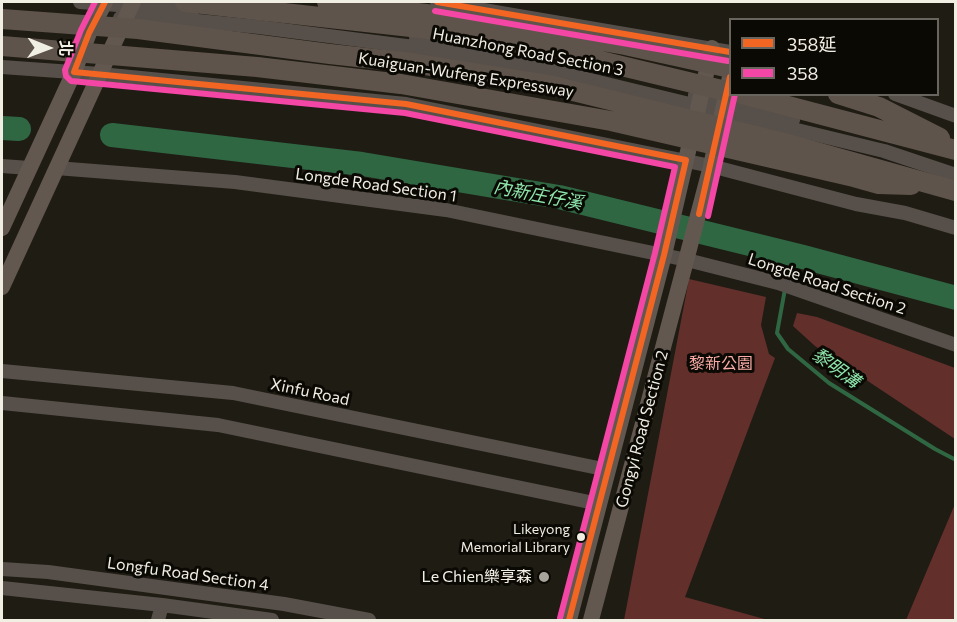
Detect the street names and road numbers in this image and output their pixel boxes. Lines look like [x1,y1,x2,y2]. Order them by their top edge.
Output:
street label: Huanzhong Road Section 3 [431,24,625,80]
street label: Kuaiguan-Wufeng Expressway [357,48,575,102]
street label: Longde Road Section 1 [294,164,458,206]
street label: Longde Road Section 2 [746,249,908,319]
street label: Gongyi Road Section 2 [612,348,672,510]
street label: Xinfu Road [269,374,351,410]
street label: Longfu Road Section 4 [106,553,270,595]

